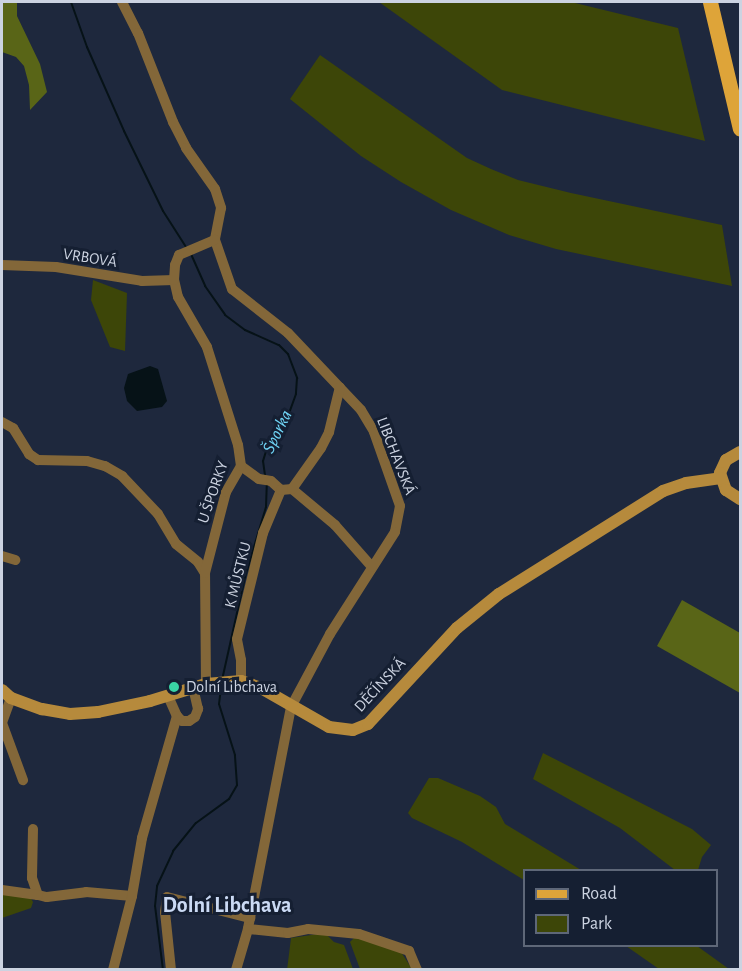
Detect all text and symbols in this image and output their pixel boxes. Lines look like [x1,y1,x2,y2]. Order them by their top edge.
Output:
street label: VRBOVÁ [62,244,118,272]
water label: Šporka [258,407,298,457]
street label: LIBCHAVSKÁ [372,414,420,498]
street label: U ŠPORKY [193,458,233,526]
street label: K MŮSTKU [220,540,256,610]
street label: DĚČÍNSKÁ [350,654,410,716]
place label: Dolní Libchava [186,677,277,697]
marker: Dolní Libchava [167,680,181,694]
legend [523,869,718,947]
text: Road [581,885,617,903]
district label: Dolní Libchava [162,893,292,919]
text: Park [581,915,612,933]

